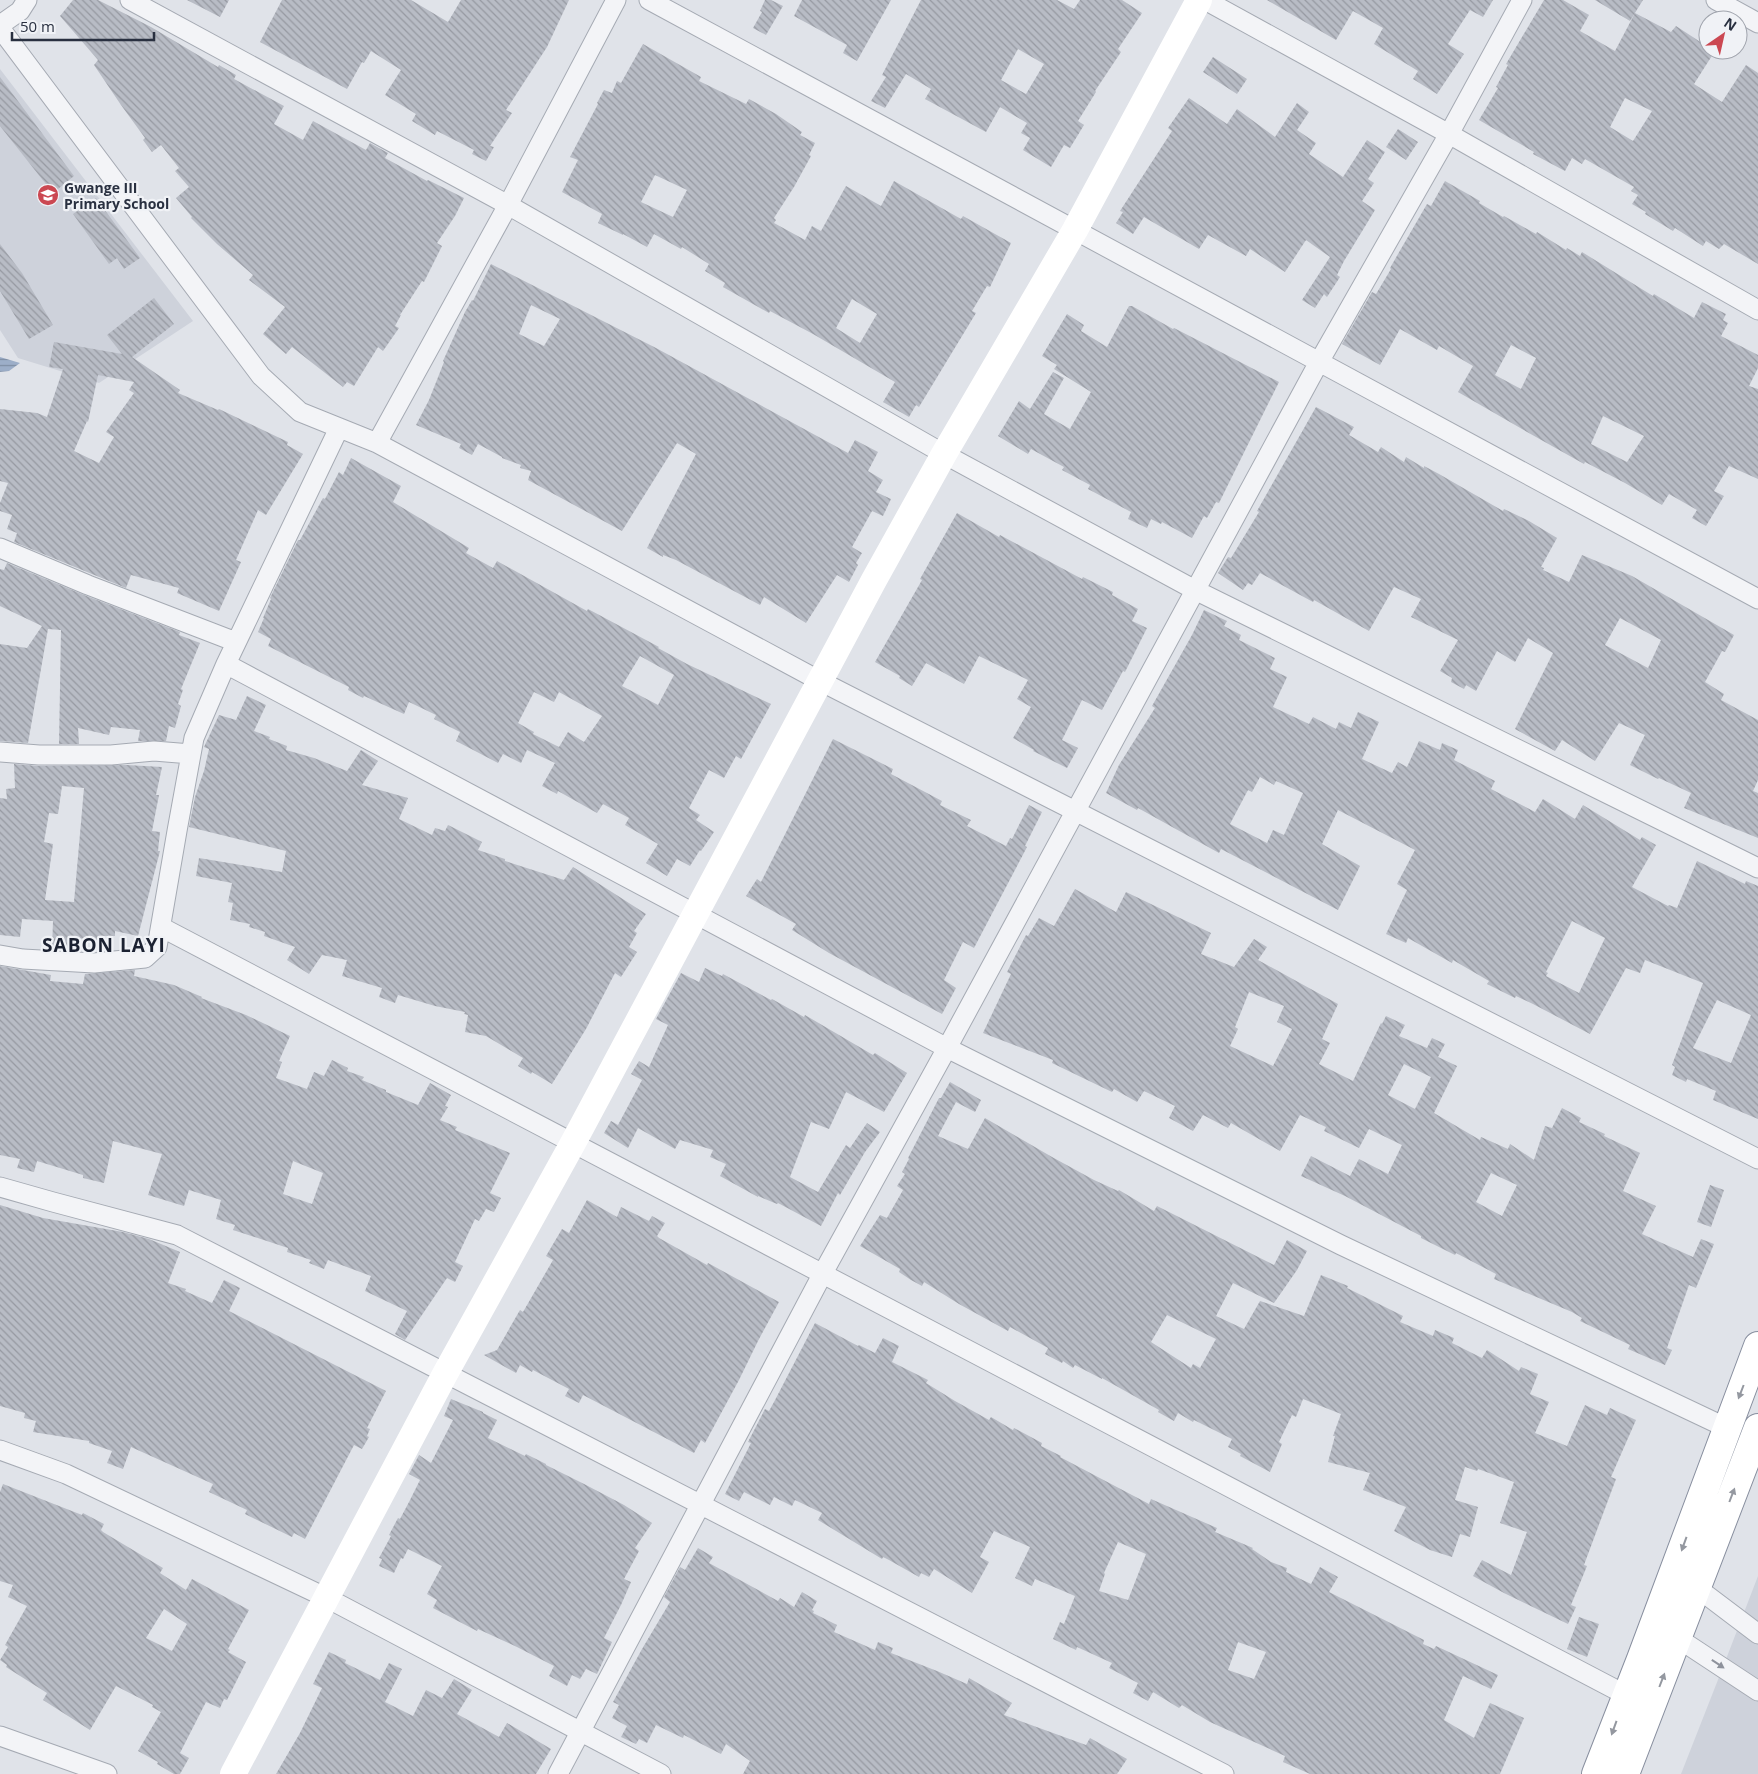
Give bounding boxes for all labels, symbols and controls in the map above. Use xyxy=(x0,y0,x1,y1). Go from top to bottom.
scale bar xyxy=(12,10,155,42)
north arrow xyxy=(1698,10,1748,60)
text: N xyxy=(1721,13,1741,35)
text: 50 m xyxy=(20,16,55,36)
place label: Gwange III Primary School xyxy=(64,178,169,213)
school or university icon: Gwange III Primary School xyxy=(36,183,60,207)
district label: SABON LAYI xyxy=(42,932,166,958)
one-way arrow xyxy=(1737,1384,1744,1399)
one-way arrow xyxy=(1728,1487,1736,1502)
one-way arrow xyxy=(1680,1537,1688,1552)
one-way arrow xyxy=(1712,1659,1725,1668)
one-way arrow xyxy=(1658,1672,1666,1687)
one-way arrow xyxy=(1610,1721,1617,1736)

